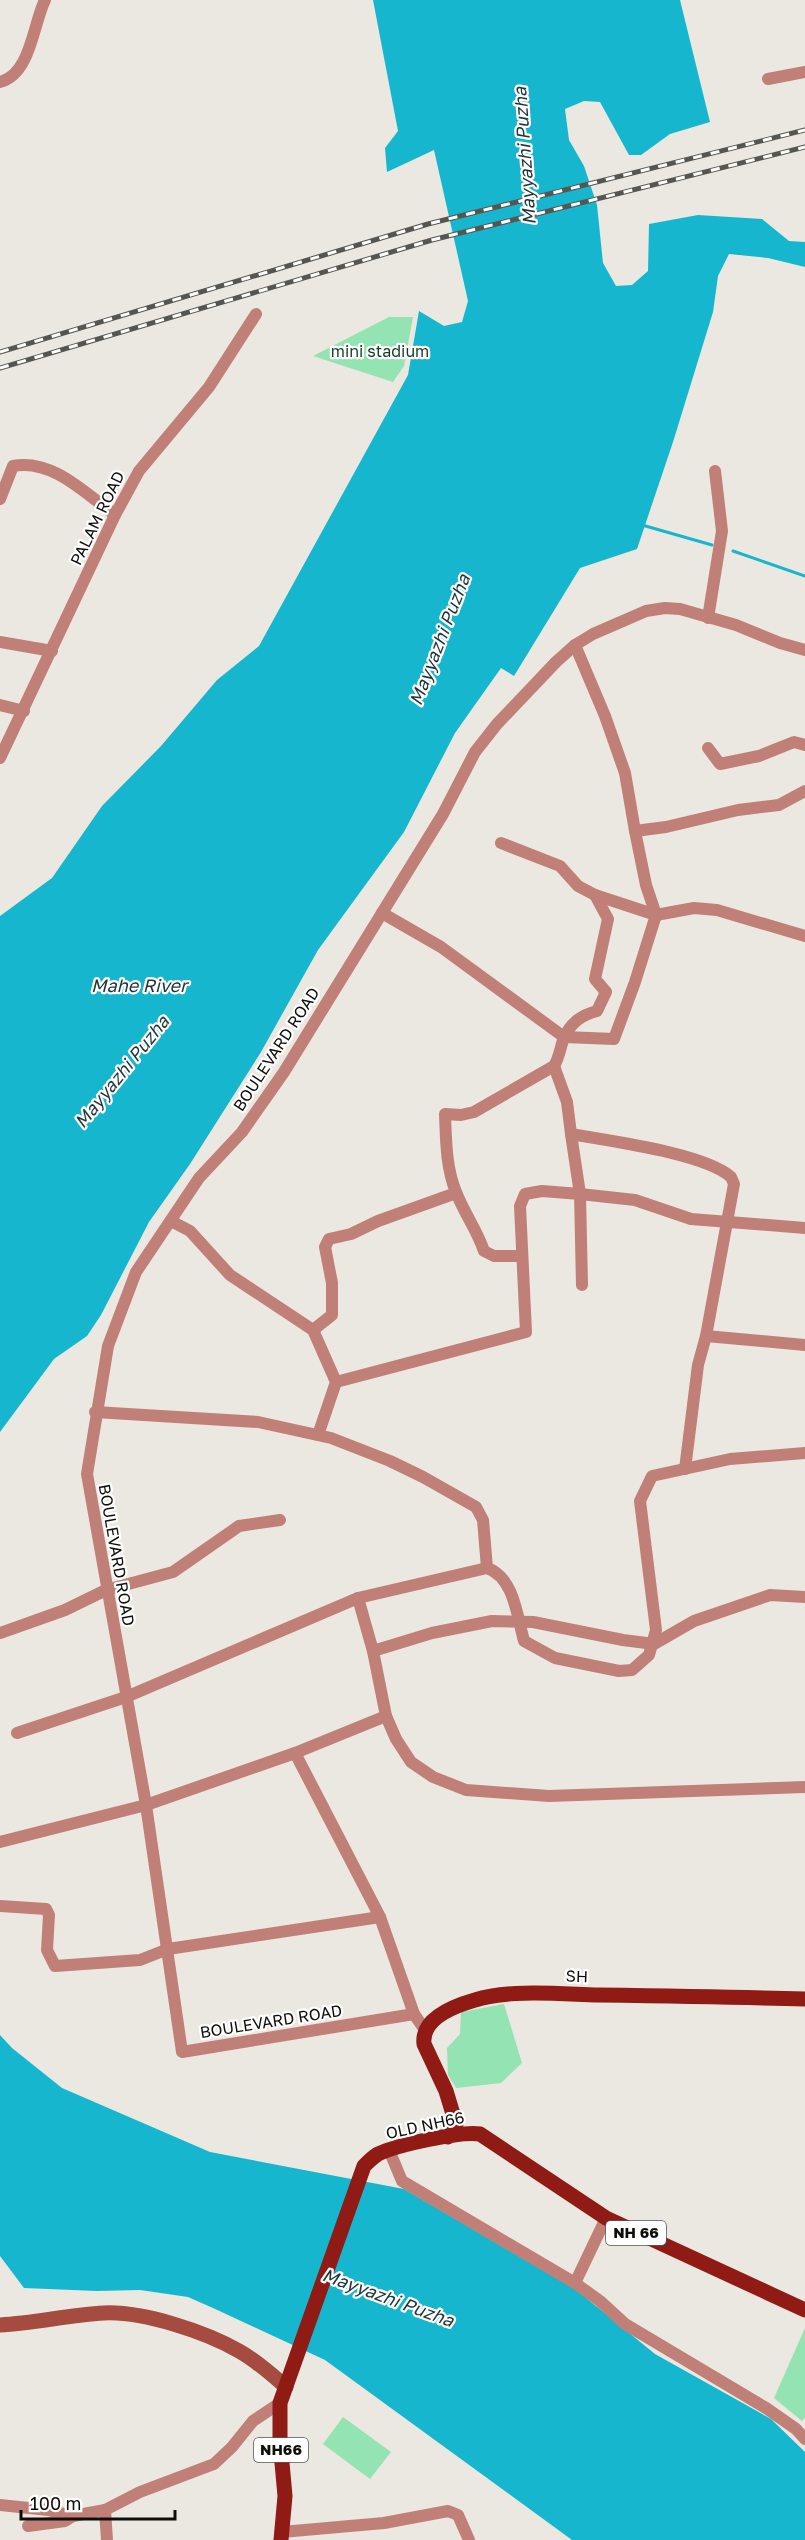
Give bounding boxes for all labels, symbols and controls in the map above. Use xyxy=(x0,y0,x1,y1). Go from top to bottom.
water label: Mayyazhi Puzha xyxy=(508,85,540,226)
park label: mini stadium xyxy=(331,341,429,361)
street label: PALAM ROAD xyxy=(66,468,128,568)
water label: Mayyazhi Puzha xyxy=(404,570,474,708)
water label: Mahe River xyxy=(91,974,190,996)
street label: BOULEVARD ROAD xyxy=(229,983,323,1115)
water label: Mayyazhi Puzha xyxy=(69,1010,174,1132)
street label: BOULEVARD ROAD xyxy=(95,1483,139,1627)
street label: SH xyxy=(565,1966,589,1986)
street label: BOULEVARD ROAD xyxy=(199,2000,343,2042)
street label: OLD NH66 xyxy=(384,2107,466,2143)
road number: NH 66 xyxy=(606,2221,666,2245)
water label: Mayyazhi Puzha xyxy=(320,2263,458,2331)
road number: NH66 xyxy=(254,2438,308,2462)
scale bar xyxy=(21,2483,176,2521)
text: 100 m xyxy=(30,2492,81,2514)

